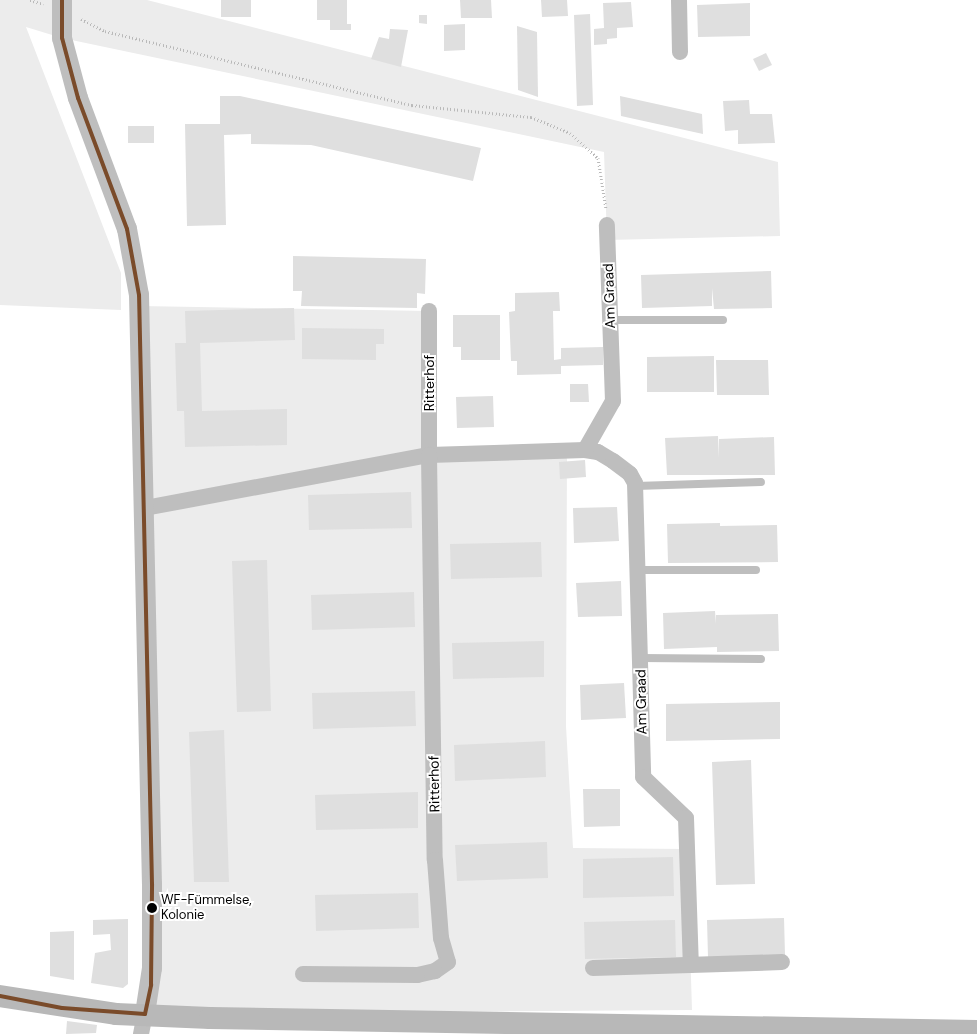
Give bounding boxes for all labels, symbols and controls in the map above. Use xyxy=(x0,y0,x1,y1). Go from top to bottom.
street label: Am Graad xyxy=(599,263,619,329)
street label: Ritterhof xyxy=(421,355,437,411)
street label: Am Graad xyxy=(632,669,650,735)
street label: Ritterhof xyxy=(425,756,443,812)
place label: WF-Fümmelse, Kolonie xyxy=(161,893,252,924)
marker: WF-Fümmelse, Kolonie xyxy=(147,903,157,913)

